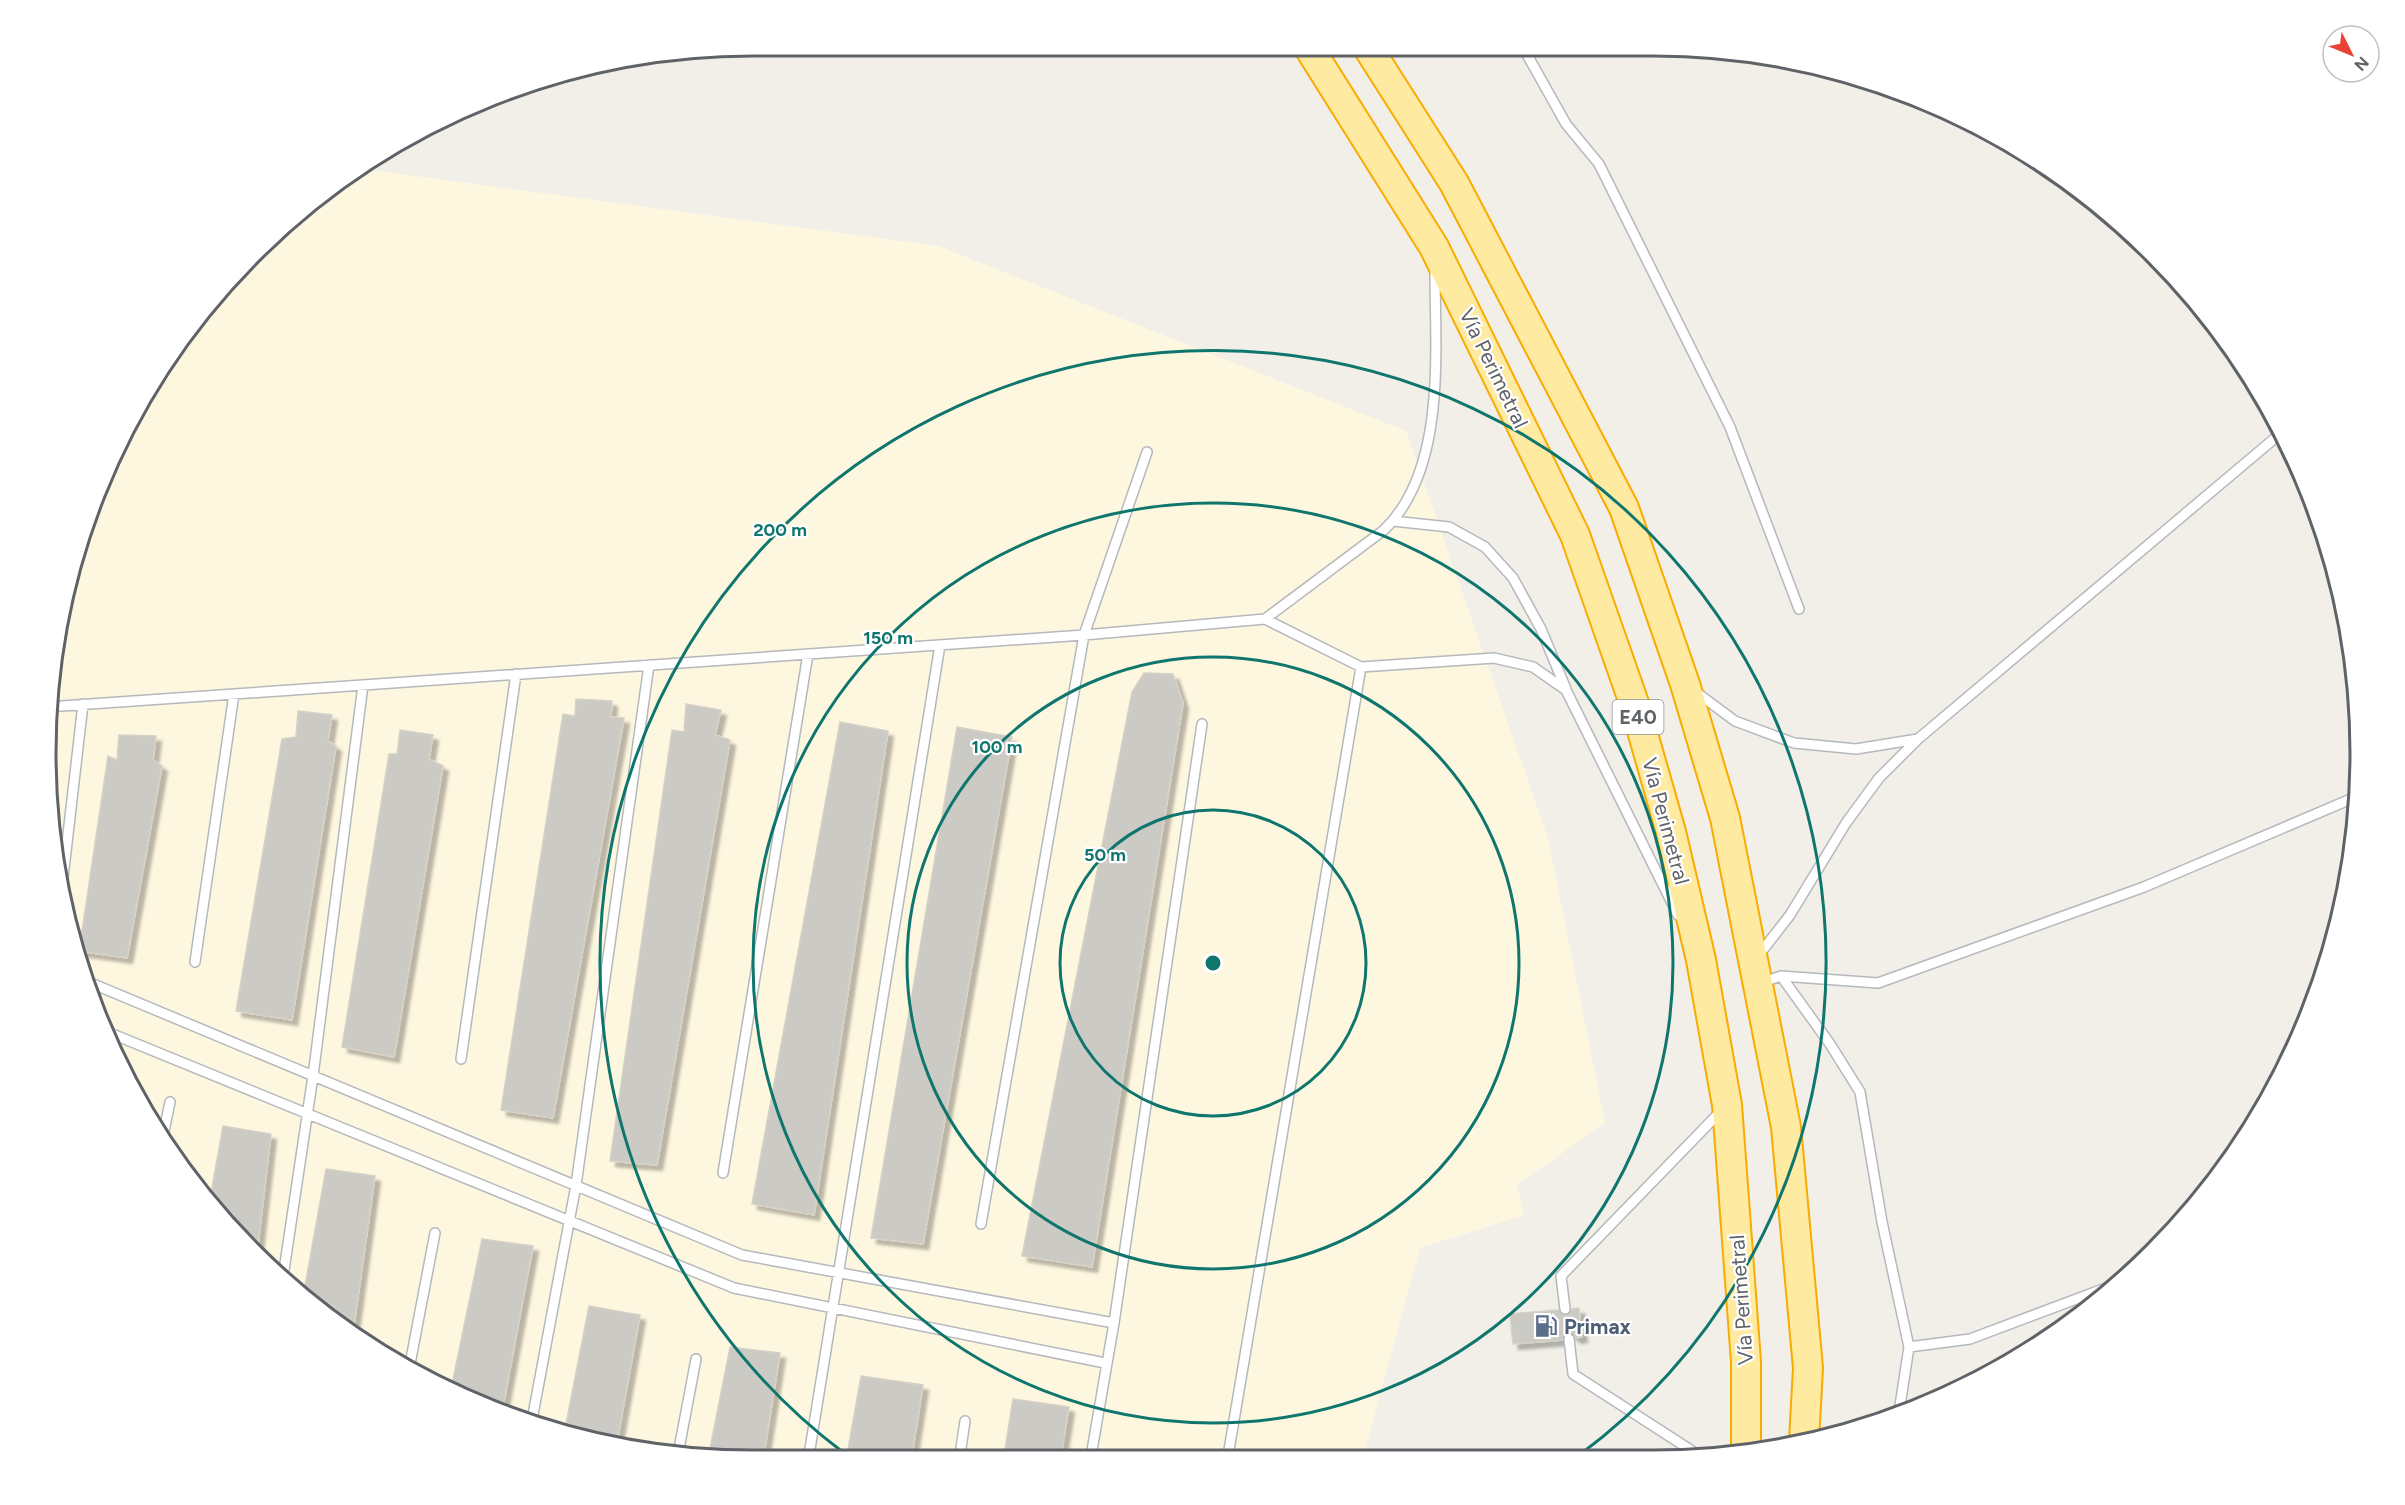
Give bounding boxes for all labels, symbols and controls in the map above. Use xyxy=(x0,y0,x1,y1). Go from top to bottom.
north arrow xyxy=(2321,24,2381,84)
text: N xyxy=(2350,53,2373,75)
street label: Vía Perimetral xyxy=(1454,304,1534,432)
text: 200 m xyxy=(753,519,807,541)
text: 150 m xyxy=(863,627,913,649)
road number: E40 xyxy=(1612,700,1664,734)
text: 100 m xyxy=(972,736,1022,758)
street label: Vía Perimetral xyxy=(1637,755,1695,887)
text: 50 m xyxy=(1084,844,1126,866)
centre of rings xyxy=(1203,953,1223,973)
street label: Vía Perimetral xyxy=(1724,1234,1758,1366)
fuel station icon: Primax xyxy=(1533,1313,1559,1339)
place label: Primax xyxy=(1564,1314,1632,1339)

